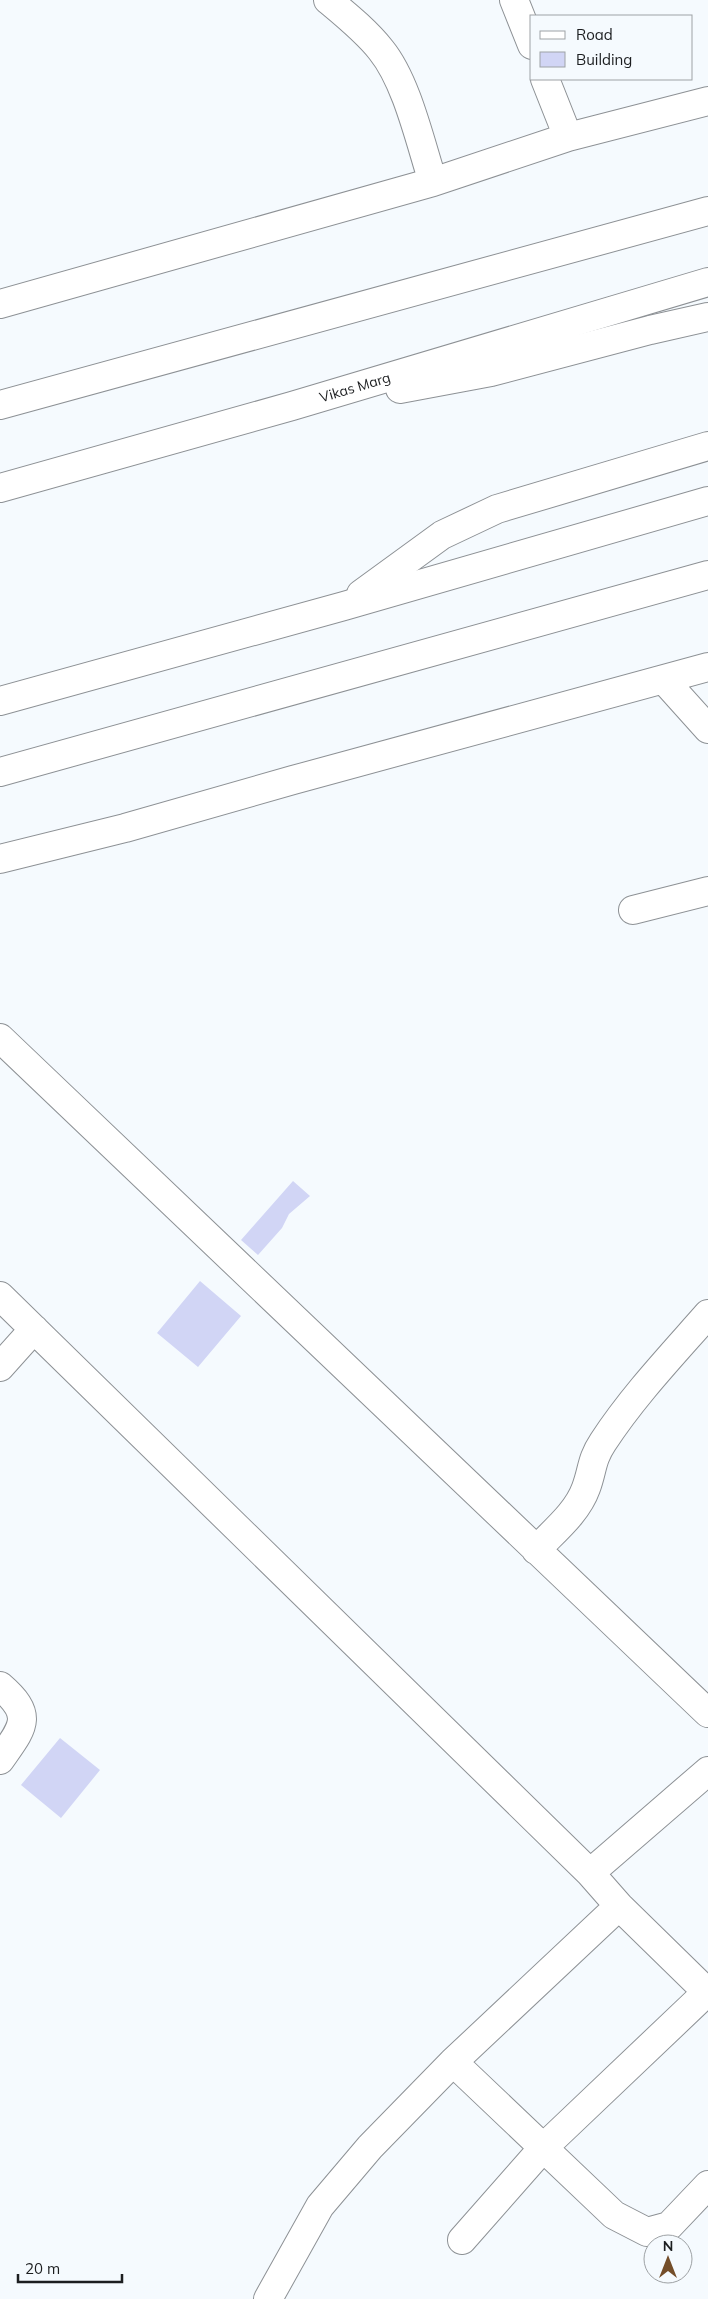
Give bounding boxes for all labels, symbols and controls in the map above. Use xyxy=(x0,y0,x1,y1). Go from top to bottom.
legend xyxy=(530,15,693,80)
text: Road xyxy=(576,25,613,44)
text: Building xyxy=(576,50,632,69)
street label: Vikas Marg xyxy=(317,368,393,406)
north arrow xyxy=(643,2234,693,2284)
text: N xyxy=(663,2237,673,2255)
scale bar xyxy=(18,2252,121,2284)
text: 20 m xyxy=(25,2259,60,2278)

